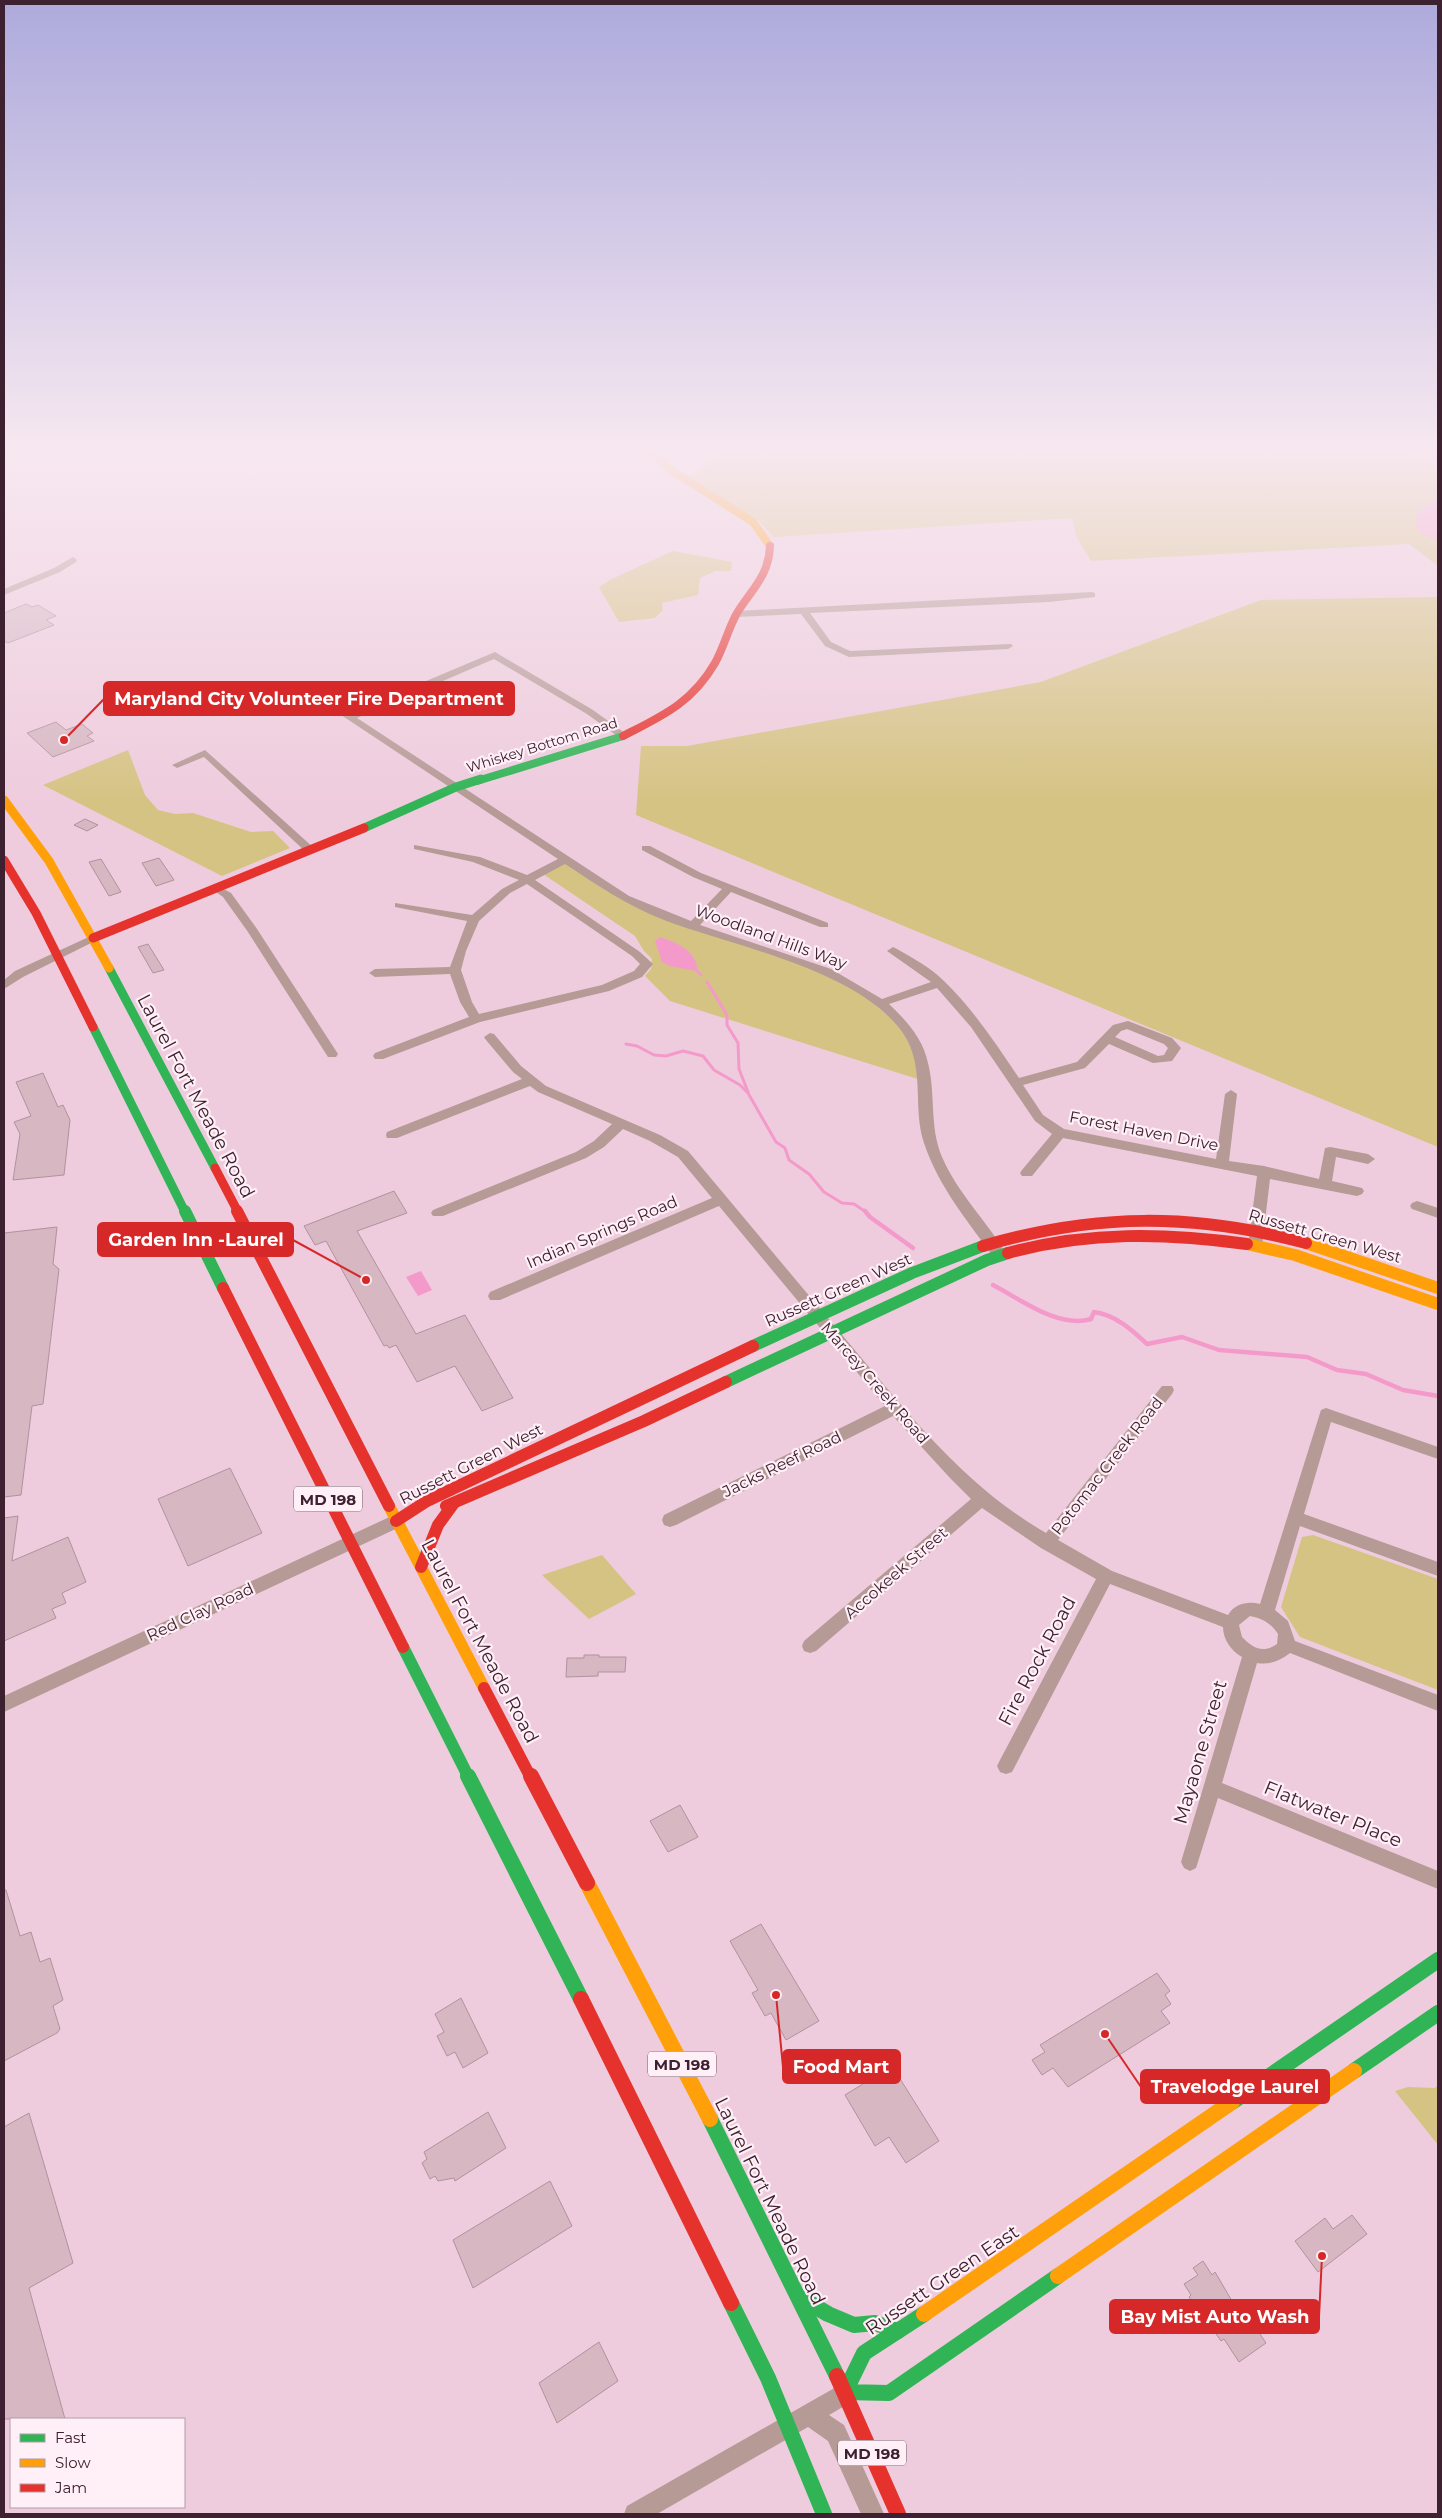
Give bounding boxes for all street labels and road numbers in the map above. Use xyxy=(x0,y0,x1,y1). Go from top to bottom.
street label: Whiskey Bottom Road xyxy=(464,713,620,777)
street label: Woodland Hills Way xyxy=(693,901,850,973)
street label: Laurel Fort Meade Road xyxy=(132,990,260,1202)
street label: Forest Haven Drive xyxy=(1068,1107,1220,1155)
street label: Indian Springs Road xyxy=(524,1192,680,1272)
street label: Russett Green West xyxy=(1246,1205,1404,1267)
street label: Russett Green West xyxy=(762,1249,915,1331)
street label: Marcey Creek Road xyxy=(817,1318,933,1448)
street label: Potomac Creek Road xyxy=(1047,1393,1167,1539)
street label: Russett Green West xyxy=(396,1419,546,1508)
street label: Jacks Reef Road xyxy=(719,1427,845,1501)
road number: MD 198 xyxy=(294,1486,362,1512)
street label: Accokeek Street xyxy=(841,1523,952,1623)
street label: Laurel Fort Meade Road xyxy=(416,1535,544,1747)
street label: Red Clay Road xyxy=(144,1579,256,1645)
street label: Fire Rock Road xyxy=(993,1592,1081,1730)
street label: Mayaone Street xyxy=(1168,1677,1232,1827)
street label: Flatwater Place xyxy=(1261,1776,1405,1852)
road number: MD 198 xyxy=(648,2052,716,2076)
street label: Laurel Fort Meade Road xyxy=(710,2094,830,2308)
street label: Russett Green East xyxy=(861,2220,1023,2340)
road number: MD 198 xyxy=(838,2440,906,2466)

